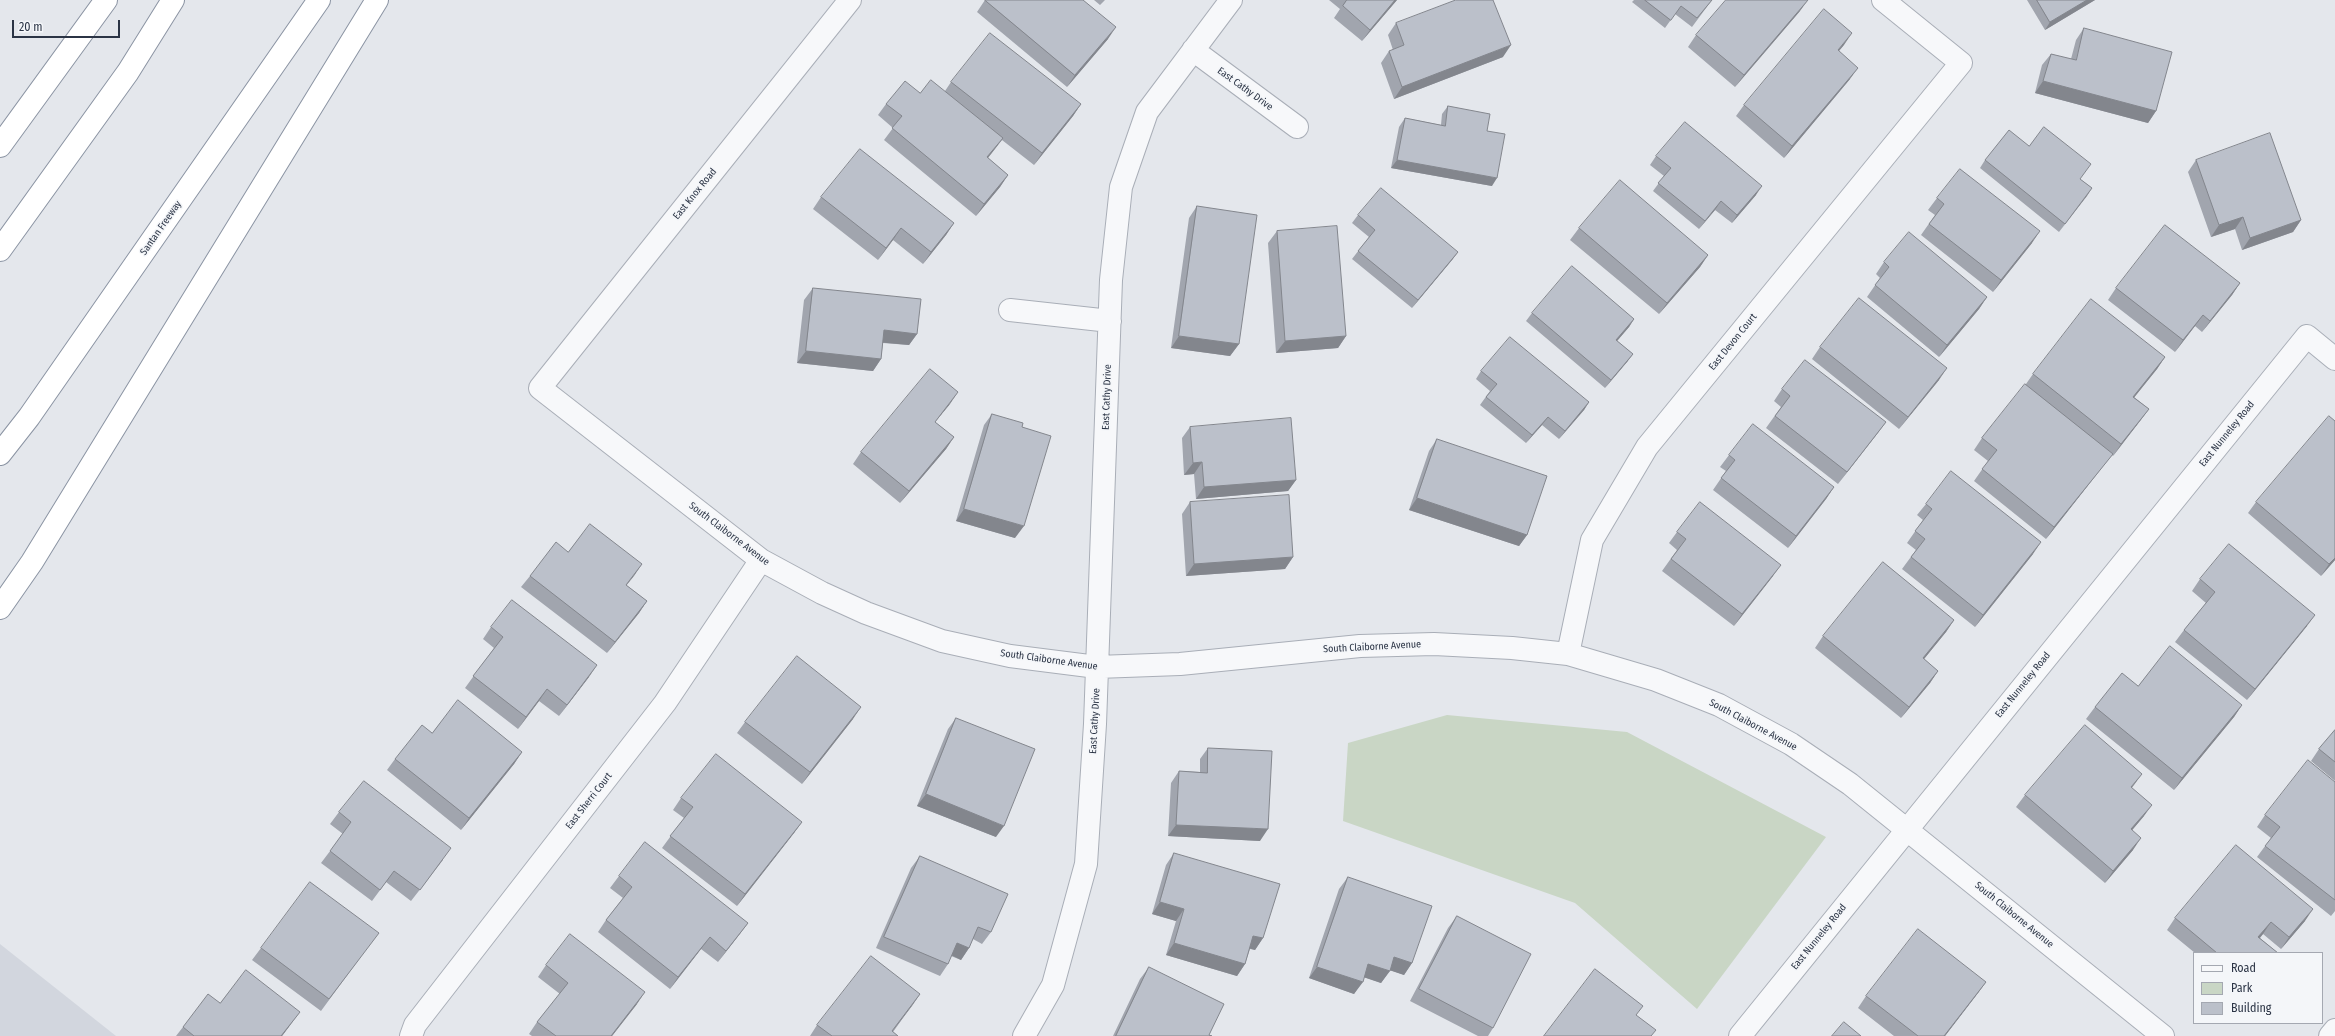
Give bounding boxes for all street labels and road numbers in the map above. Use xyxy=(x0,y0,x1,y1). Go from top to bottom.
street label: East Cathy Drive xyxy=(1215,65,1275,113)
street label: East Knox Road xyxy=(671,166,719,222)
street label: Santan Freeway xyxy=(138,199,184,257)
street label: East Devon Court xyxy=(1706,311,1760,373)
street label: East Cathy Drive xyxy=(1100,364,1114,430)
street label: East Nunneley Road xyxy=(2197,399,2257,469)
street label: South Claiborne Avenue xyxy=(686,500,772,568)
street label: South Claiborne Avenue xyxy=(1323,638,1421,656)
street label: South Claiborne Avenue xyxy=(1000,647,1098,673)
street label: East Nunneley Road xyxy=(1993,650,2053,720)
street label: East Cathy Drive xyxy=(1087,688,1103,754)
street label: South Claiborne Avenue xyxy=(1707,697,1799,753)
street label: East Sherri Court xyxy=(563,770,615,832)
street label: South Claiborne Avenue xyxy=(1972,879,2056,951)
street label: East Nunneley Road xyxy=(1789,902,1849,972)

